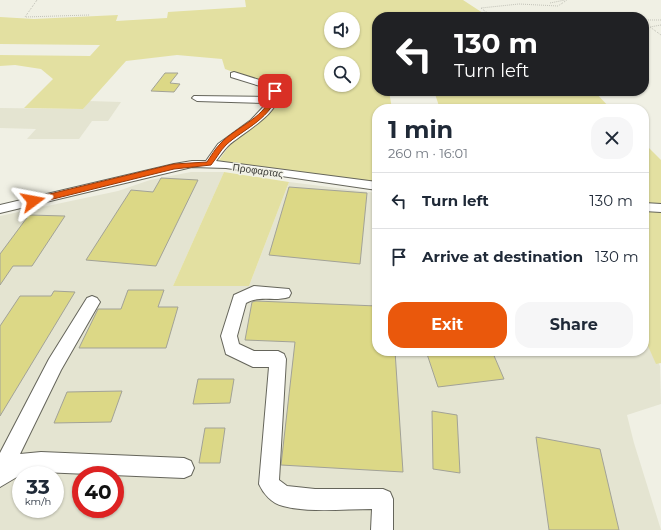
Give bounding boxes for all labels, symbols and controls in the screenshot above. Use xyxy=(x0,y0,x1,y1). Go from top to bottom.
map controls xyxy=(324,12,360,92)
button: sound xyxy=(324,12,360,48)
text: 130 m xyxy=(454,26,538,60)
icon: left xyxy=(388,28,440,80)
button: search xyxy=(324,56,360,92)
text: Turn left xyxy=(454,60,529,82)
pin xyxy=(258,74,292,108)
icon: arrive xyxy=(264,80,286,102)
text: 1 min xyxy=(388,115,453,144)
button: close xyxy=(591,117,633,159)
text: 260 m · 16:01 xyxy=(388,145,468,161)
street label: Προφαρτας xyxy=(232,161,284,180)
position arrow xyxy=(12,180,54,222)
icon: left xyxy=(388,190,410,212)
text: Turn left xyxy=(422,191,489,210)
text: 130 m xyxy=(589,191,633,210)
icon: arrive xyxy=(388,246,410,268)
text: Arrive at destination xyxy=(422,247,583,266)
text: 130 m xyxy=(595,247,639,266)
button: Exit xyxy=(388,302,507,348)
button: Share xyxy=(515,302,633,348)
speed limit sign: 40 xyxy=(72,466,124,518)
text: 33 xyxy=(26,475,50,499)
text: km/h xyxy=(25,495,51,508)

